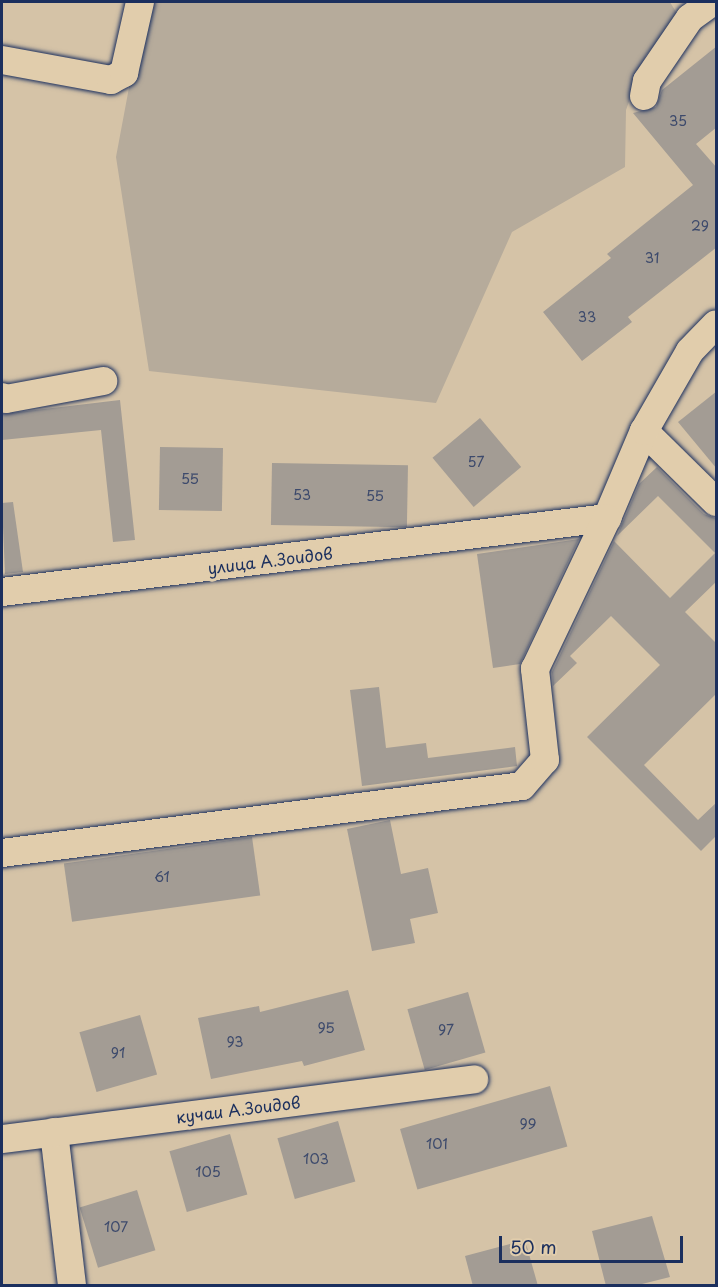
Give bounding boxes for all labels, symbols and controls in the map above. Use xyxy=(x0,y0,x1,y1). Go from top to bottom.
house number: 35 xyxy=(669,113,687,129)
house number: 29 xyxy=(691,218,709,234)
house number: 31 xyxy=(645,250,659,266)
house number: 33 xyxy=(578,309,596,325)
house number: 57 xyxy=(468,454,484,470)
house number: 55 xyxy=(181,471,199,487)
house number: 53 xyxy=(293,487,311,503)
house number: 55 xyxy=(366,488,384,504)
street label: улица А.Зоидов xyxy=(206,543,334,577)
house number: 61 xyxy=(154,869,170,885)
house number: 95 xyxy=(317,1020,335,1036)
house number: 97 xyxy=(438,1022,454,1038)
house number: 93 xyxy=(226,1034,244,1050)
house number: 91 xyxy=(111,1045,125,1061)
street label: кучаи А.Зоидов xyxy=(175,1092,301,1126)
house number: 99 xyxy=(519,1116,537,1132)
house number: 101 xyxy=(426,1136,448,1152)
house number: 103 xyxy=(303,1151,329,1167)
house number: 105 xyxy=(195,1164,221,1180)
house number: 107 xyxy=(104,1219,128,1235)
scale bar xyxy=(502,1224,686,1262)
text: 50 m xyxy=(510,1233,557,1260)

